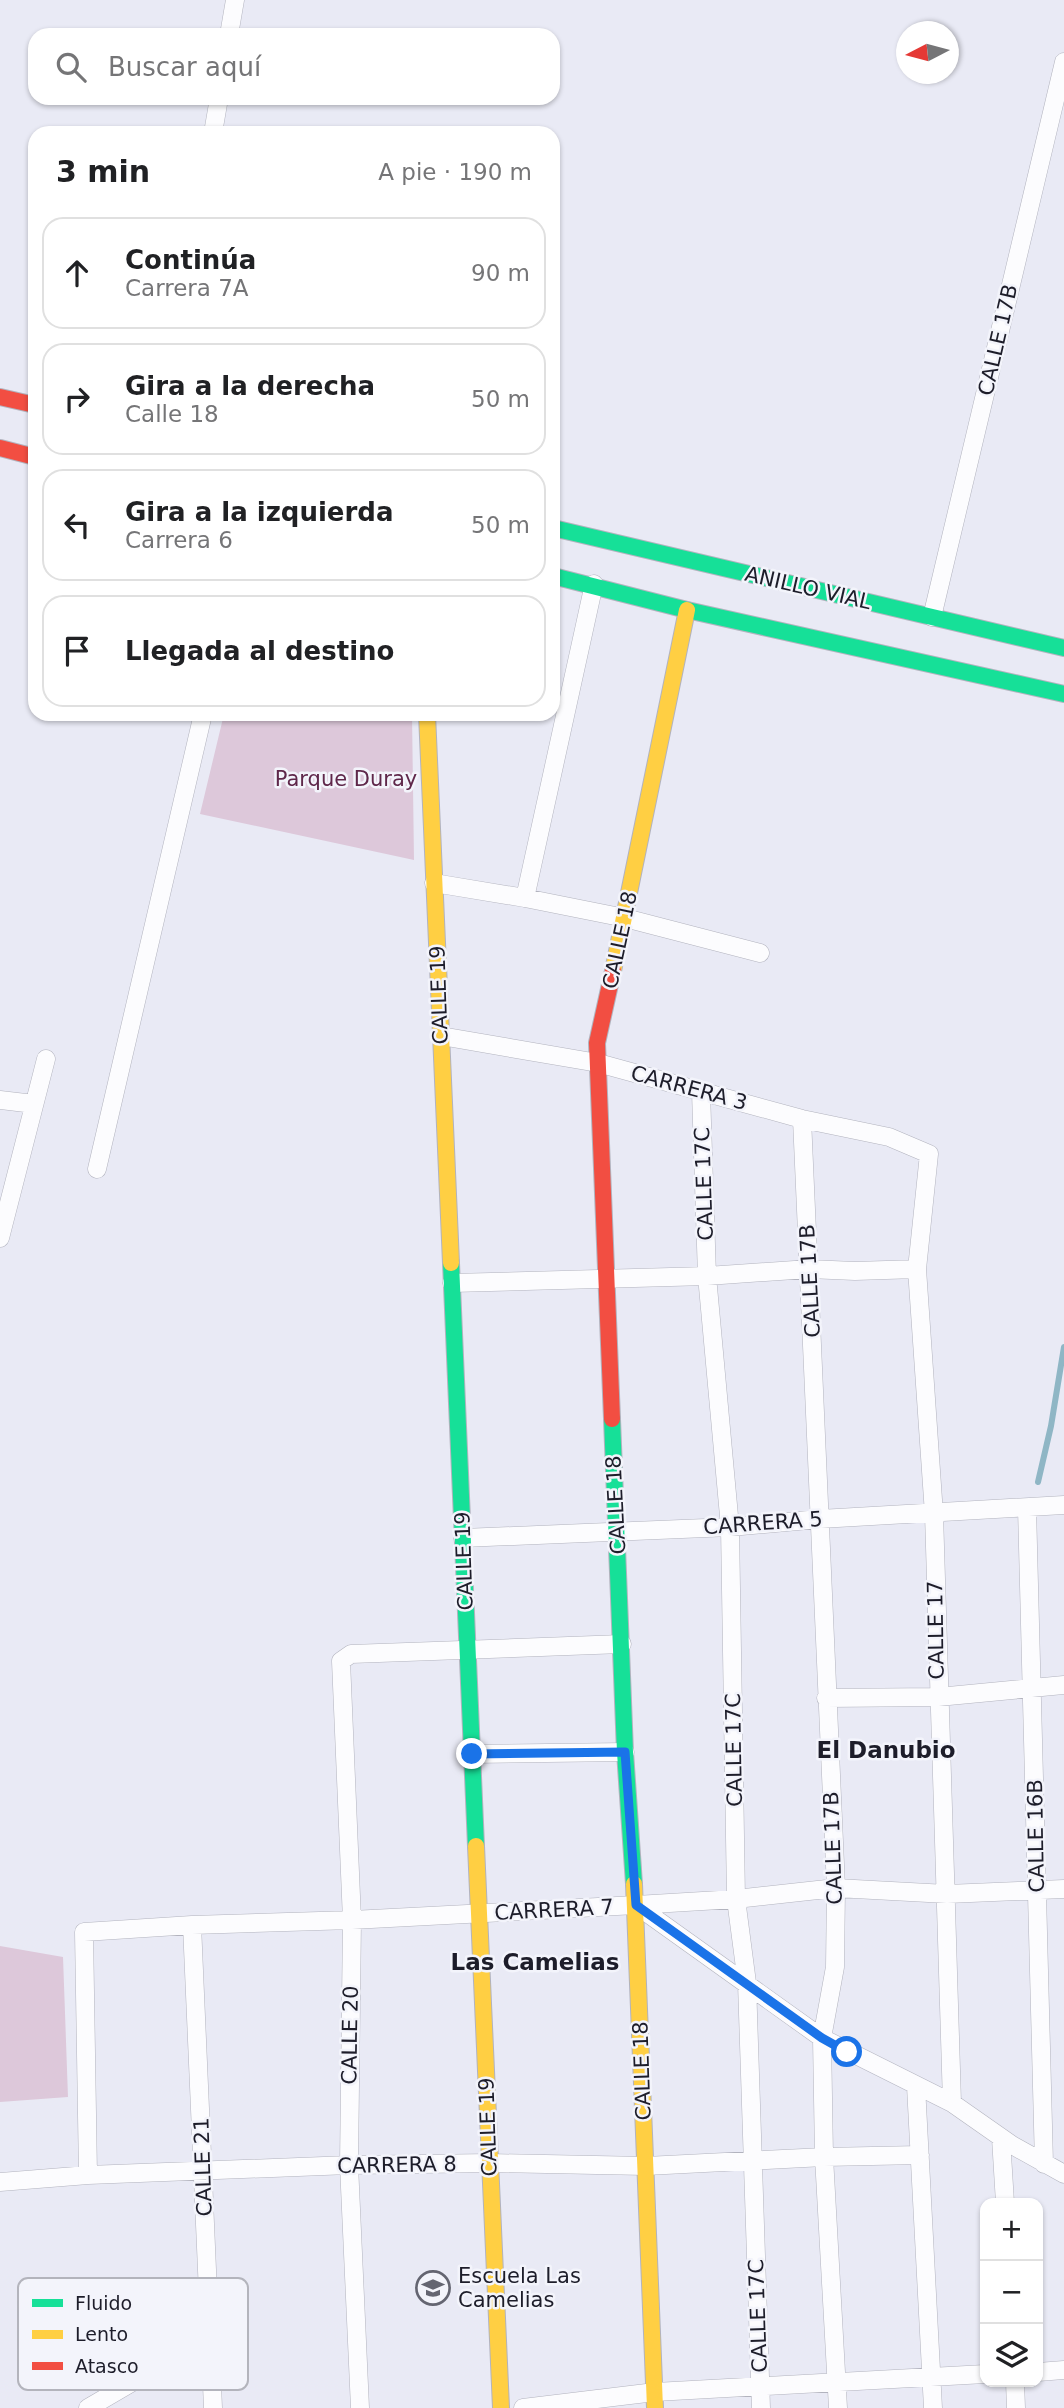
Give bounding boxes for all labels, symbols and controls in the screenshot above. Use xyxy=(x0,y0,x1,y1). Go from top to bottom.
north arrow xyxy=(896,21,959,84)
search box xyxy=(28,28,560,105)
icon: search xyxy=(52,48,90,86)
text: Buscar aquí xyxy=(108,52,261,82)
text: 3 min xyxy=(56,154,150,189)
text: A pie · 190 m xyxy=(378,159,532,185)
text: Continúa xyxy=(125,245,256,275)
icon: ahead xyxy=(58,254,96,292)
text: 90 m xyxy=(471,260,530,286)
text: Carrera 7A xyxy=(125,275,249,301)
street label: CALLE 17B xyxy=(974,282,1022,398)
text: Gira a la derecha xyxy=(125,371,375,401)
icon: right xyxy=(58,380,96,418)
text: 50 m xyxy=(471,386,530,412)
text: Calle 18 xyxy=(125,401,219,427)
text: Gira a la izquierda xyxy=(125,497,393,527)
icon: left xyxy=(58,506,96,544)
text: 50 m xyxy=(471,512,530,538)
text: Carrera 6 xyxy=(125,527,233,553)
street label: ANILLO VIAL xyxy=(743,562,874,614)
icon: arrive xyxy=(58,632,96,670)
text: Llegada al destino xyxy=(125,636,394,666)
park label: Parque Duray xyxy=(275,767,417,791)
street label: CALLE 18 xyxy=(598,889,642,991)
street label: CALLE 19 xyxy=(425,945,453,1045)
street label: CARRERA 3 xyxy=(628,1061,750,1115)
street label: CALLE 17C xyxy=(690,1127,718,1241)
street label: CALLE 17B xyxy=(795,1224,825,1338)
street label: CALLE 18 xyxy=(601,1455,631,1555)
street label: CARRERA 5 xyxy=(702,1507,824,1539)
street label: CALLE 19 xyxy=(450,1511,478,1611)
street label: CALLE 17 xyxy=(923,1580,949,1680)
street label: CALLE 17C xyxy=(721,1693,747,1807)
district label: El Danubio xyxy=(816,1737,956,1763)
route end xyxy=(456,1738,487,1769)
street label: CALLE 16B xyxy=(1023,1779,1049,1893)
street label: CALLE 17B xyxy=(819,1791,847,1905)
street label: CARRERA 7 xyxy=(494,1895,614,1925)
district label: Las Camelias xyxy=(451,1949,619,1975)
street label: CALLE 20 xyxy=(337,1985,363,2085)
street label: CALLE 18 xyxy=(628,2021,656,2121)
route start xyxy=(831,2036,862,2067)
street label: CALLE 19 xyxy=(474,2077,502,2177)
street label: CALLE 21 xyxy=(189,2117,217,2217)
street label: CARRERA 8 xyxy=(337,2152,457,2178)
map controls xyxy=(980,2198,1043,2387)
button: + xyxy=(980,2198,1043,2261)
street label: CALLE 17C xyxy=(744,2259,772,2373)
button: − xyxy=(980,2261,1043,2324)
place label: Escuela Las Camelias xyxy=(458,2264,581,2312)
school or university icon: Escuela Las Camelias xyxy=(414,2269,452,2307)
legend xyxy=(18,2278,248,2390)
text: Fluido xyxy=(75,2292,132,2314)
text: Lento xyxy=(75,2323,128,2345)
button: layers xyxy=(980,2324,1043,2387)
text: Atasco xyxy=(75,2355,139,2377)

